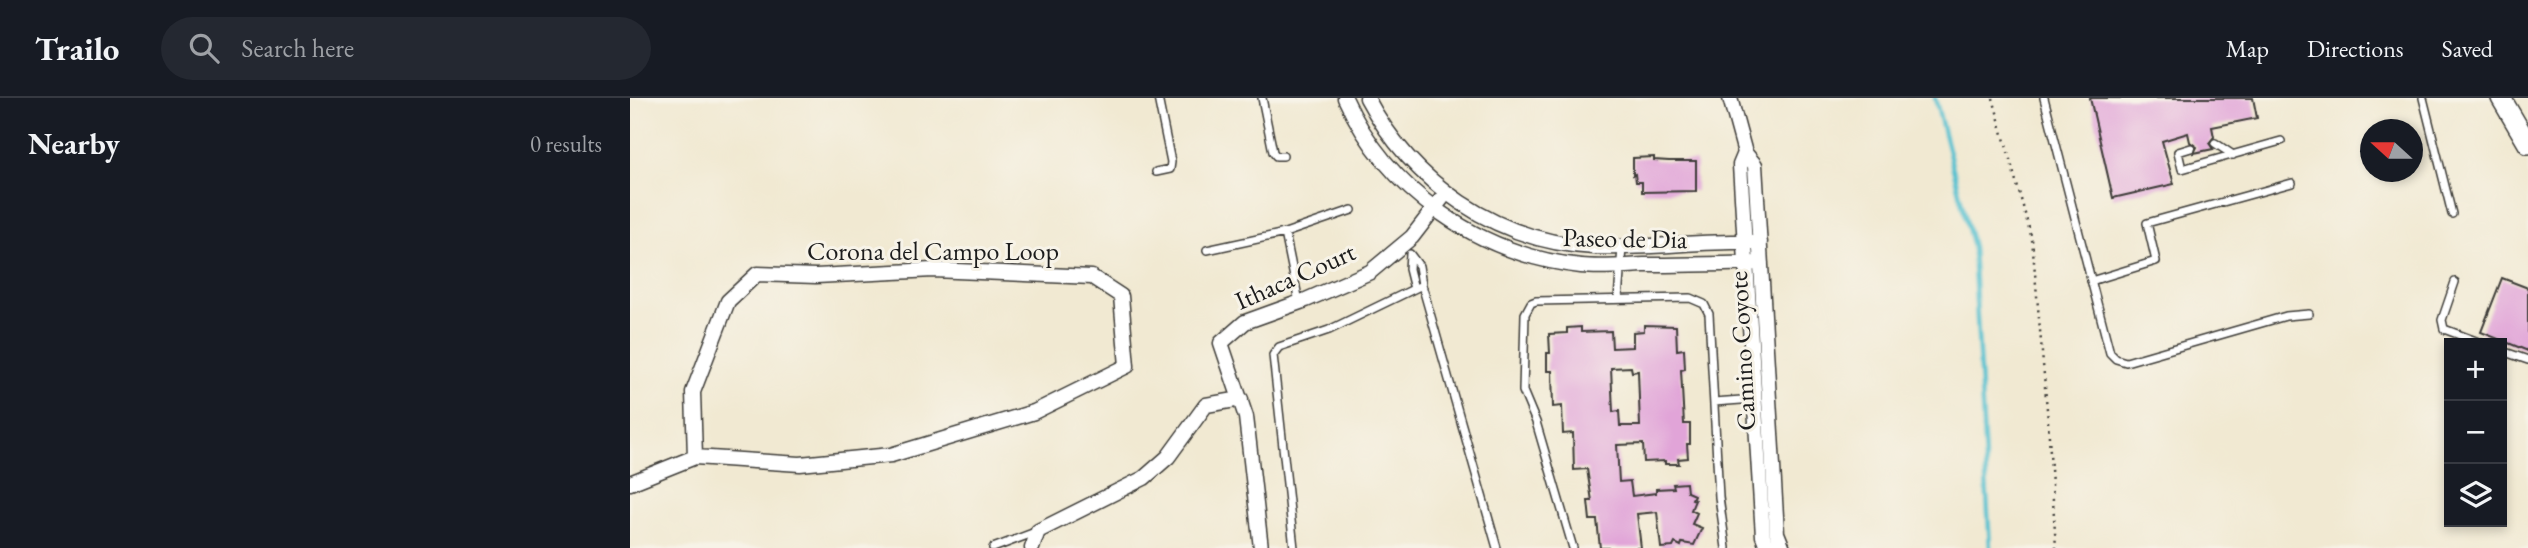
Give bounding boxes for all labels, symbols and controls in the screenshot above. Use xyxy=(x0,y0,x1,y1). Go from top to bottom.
search box xyxy=(161,17,651,80)
text: Trailo xyxy=(35,27,119,70)
icon: search xyxy=(185,29,223,67)
text: Search here xyxy=(241,31,354,65)
text: Map xyxy=(2226,33,2269,64)
text: Directions xyxy=(2307,33,2404,64)
text: Saved xyxy=(2442,33,2493,64)
north arrow xyxy=(2360,119,2423,182)
text: Nearby xyxy=(28,124,120,163)
text: 0 results xyxy=(530,129,602,159)
street label: Paseo de Dia xyxy=(1562,220,1688,256)
street label: Corona del Campo Loop xyxy=(807,234,1059,268)
street label: Ithaca Court xyxy=(1229,234,1361,318)
street label: Camino Coyote xyxy=(1721,270,1763,432)
map controls xyxy=(2444,338,2507,527)
button: + xyxy=(2444,338,2507,401)
button: − xyxy=(2444,401,2507,464)
button: layers xyxy=(2444,464,2507,527)

